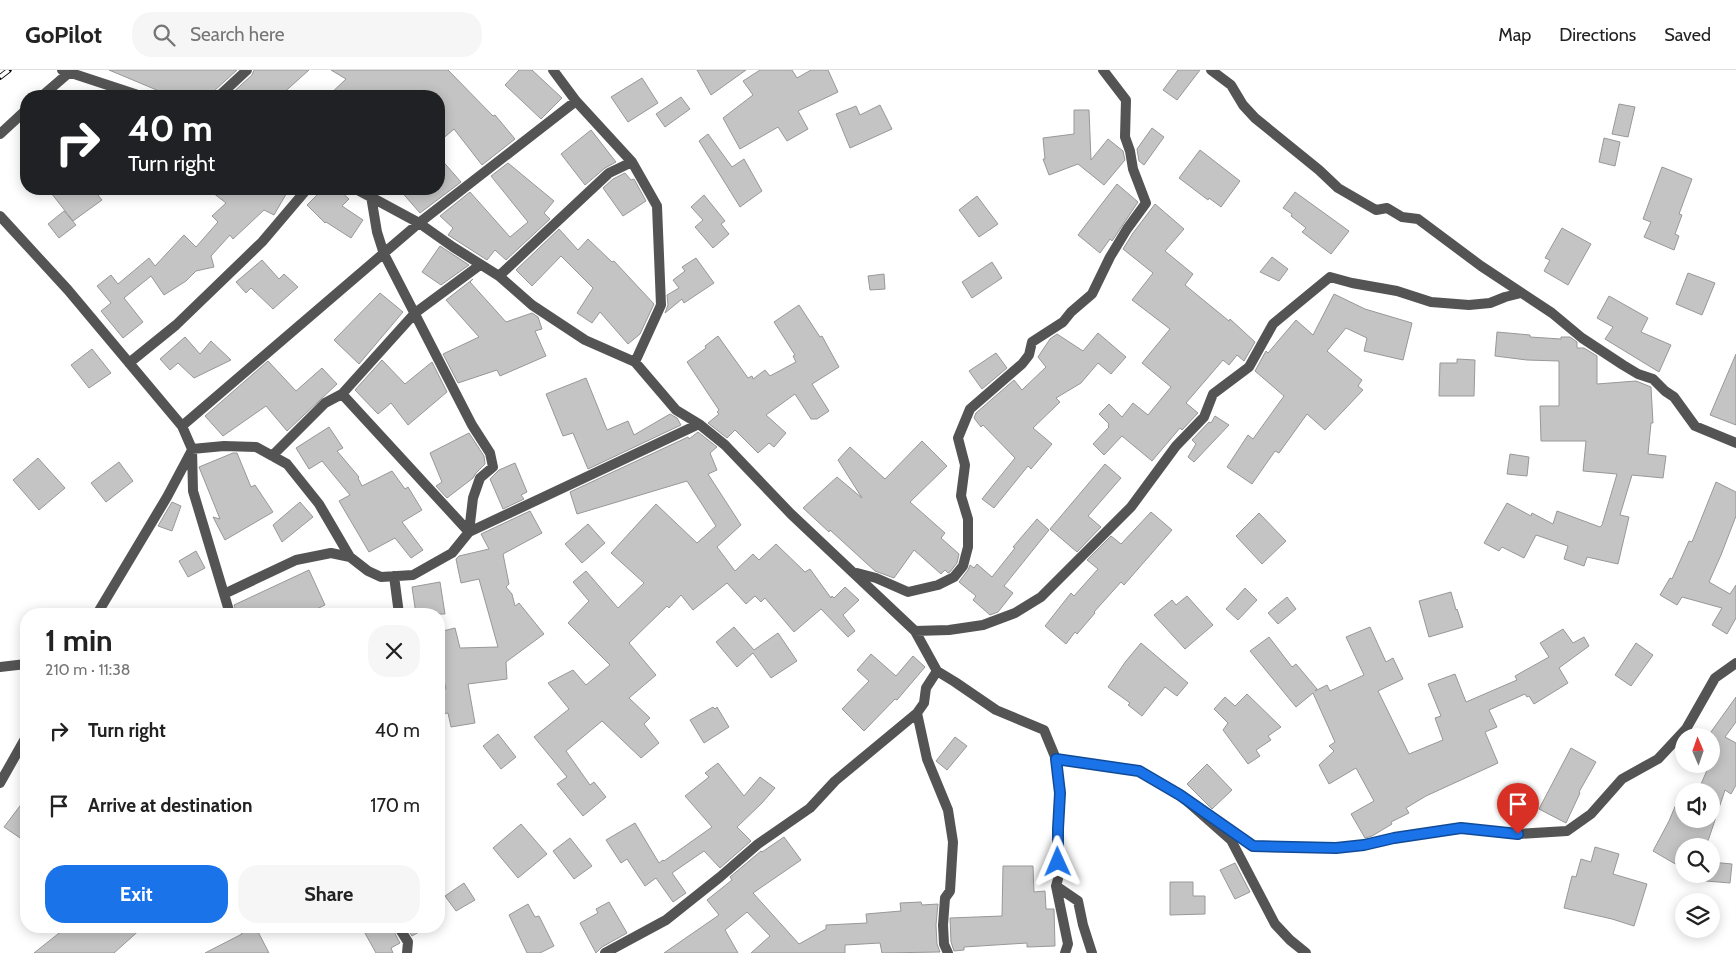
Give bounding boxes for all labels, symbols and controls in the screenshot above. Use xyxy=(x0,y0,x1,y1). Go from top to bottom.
search box xyxy=(132,12,482,57)
text: GoPilot xyxy=(25,20,102,49)
icon: search xyxy=(150,21,178,49)
text: Search here xyxy=(190,23,284,46)
text: Map xyxy=(1498,24,1531,46)
text: Directions xyxy=(1559,24,1636,46)
text: Saved xyxy=(1664,24,1711,46)
text: 40 m xyxy=(128,107,213,150)
icon: right xyxy=(45,110,110,175)
text: Turn right xyxy=(128,150,215,177)
text: 1 min xyxy=(45,622,113,659)
button: close xyxy=(368,625,420,677)
text: 210 m · 11:38 xyxy=(45,660,131,679)
icon: right xyxy=(45,717,73,745)
text: Turn right xyxy=(88,719,166,742)
text: 40 m xyxy=(375,719,420,742)
north arrow xyxy=(1675,728,1720,772)
map controls xyxy=(1675,728,1720,938)
pin xyxy=(1497,783,1539,834)
button: sound xyxy=(1675,783,1720,828)
icon: arrive xyxy=(1504,790,1532,818)
icon: arrive xyxy=(45,792,73,820)
text: Arrive at destination xyxy=(88,794,252,817)
text: 170 m xyxy=(370,794,420,817)
position arrow xyxy=(1031,835,1083,887)
button: search xyxy=(1675,838,1720,883)
button: Exit xyxy=(45,865,228,923)
button: Share xyxy=(238,865,420,923)
button: layers xyxy=(1675,893,1720,938)

